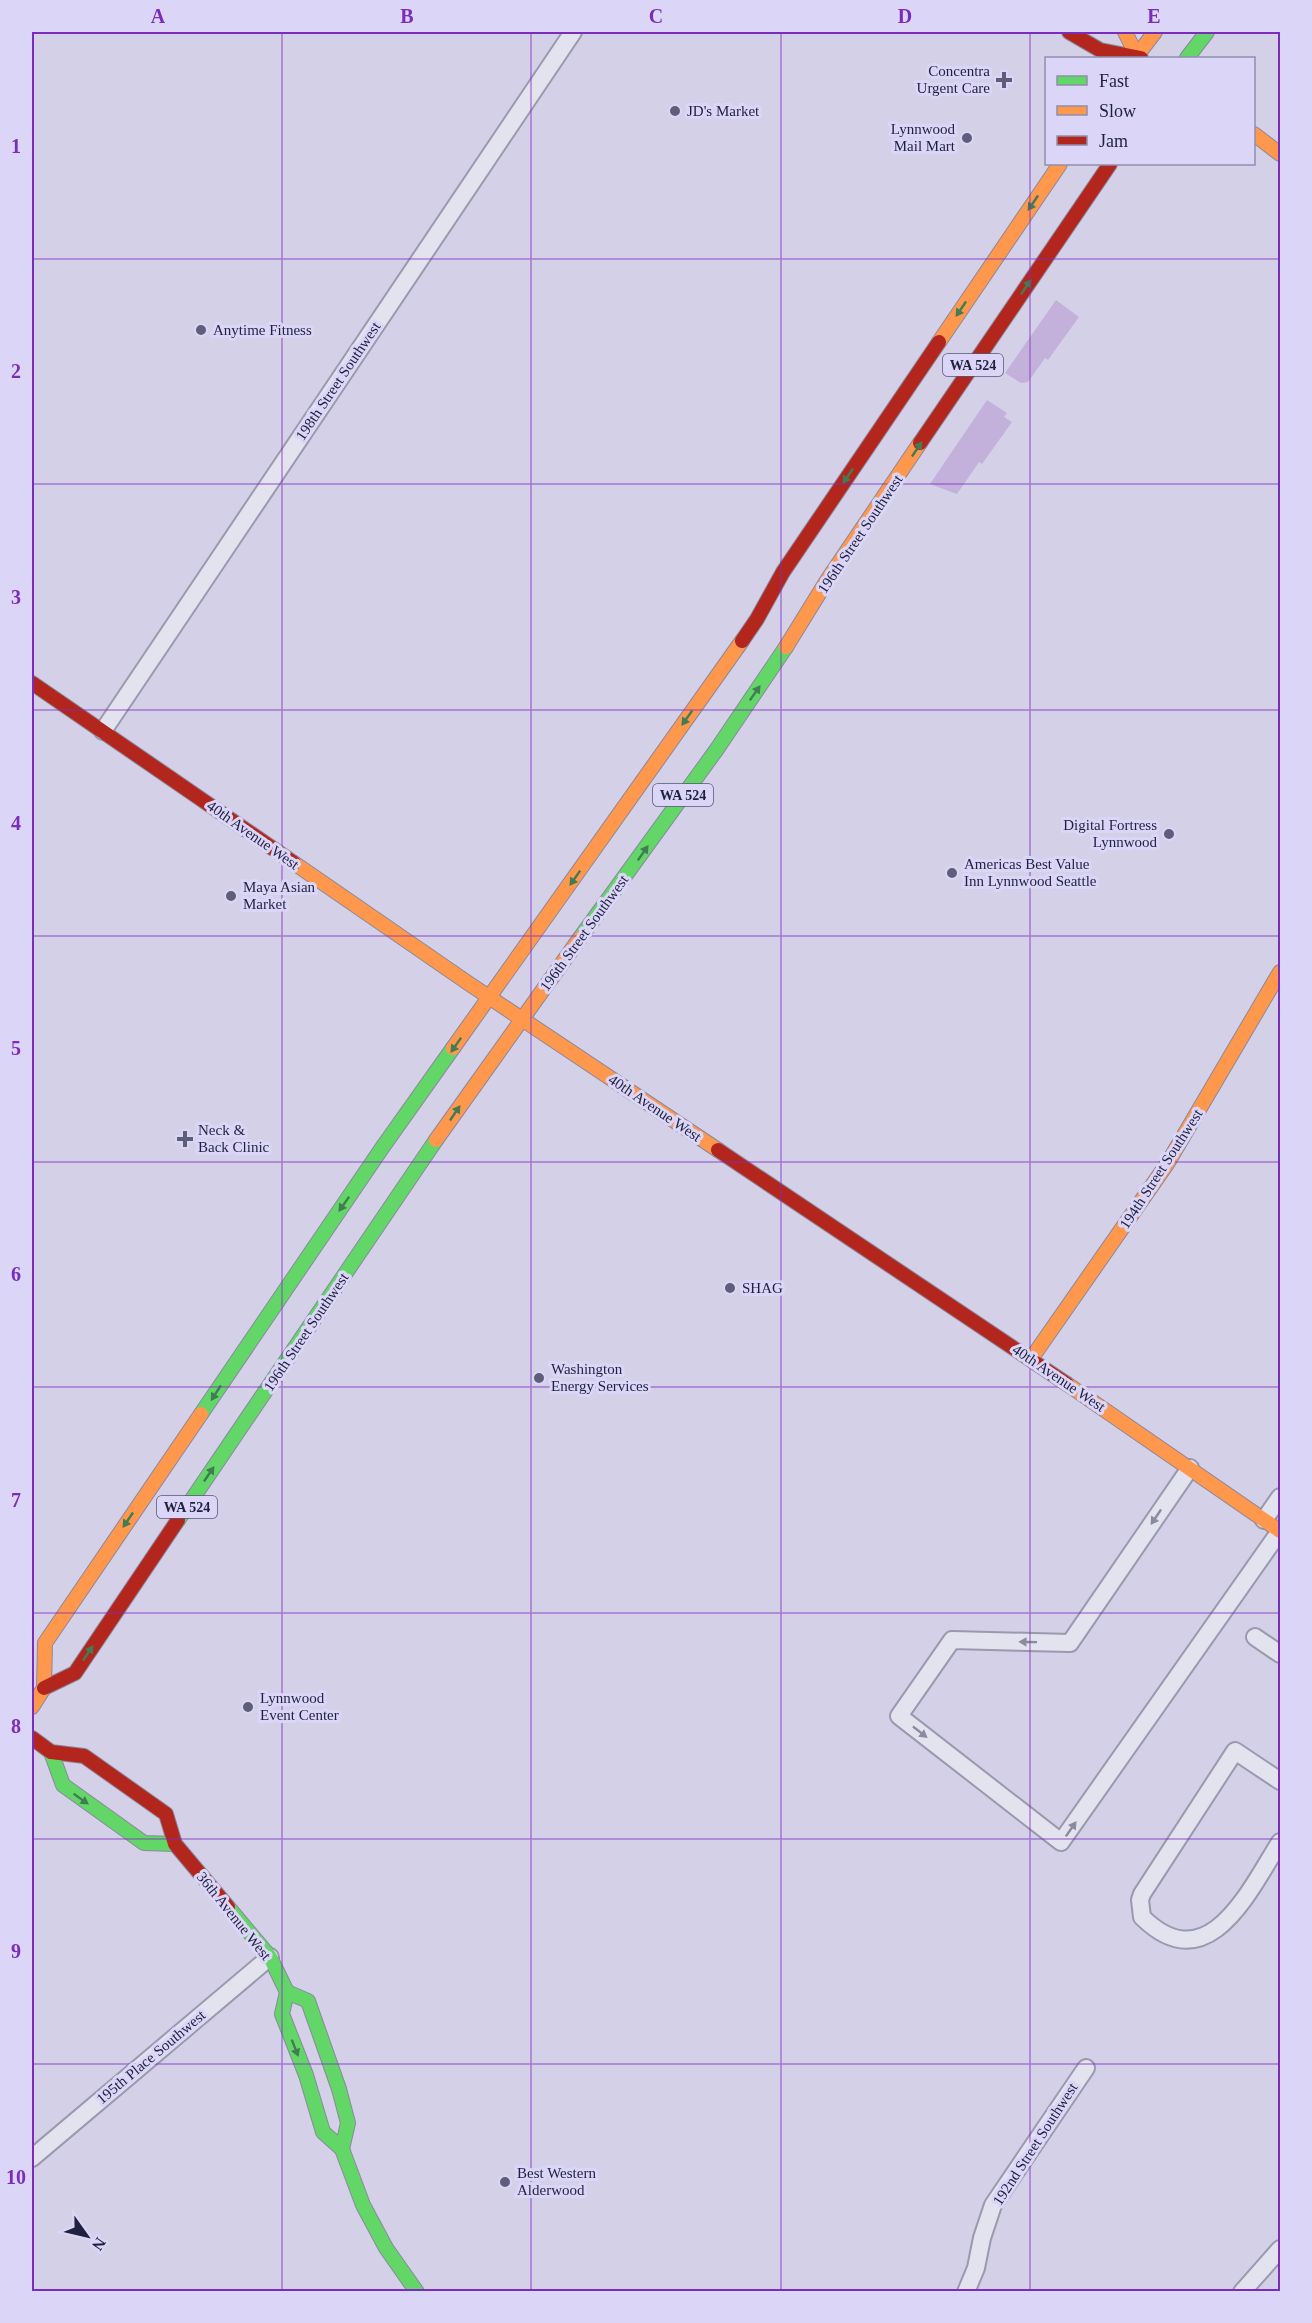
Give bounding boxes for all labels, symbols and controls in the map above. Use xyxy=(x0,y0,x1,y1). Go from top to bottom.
text: A xyxy=(151,5,166,27)
text: B xyxy=(400,5,414,27)
text: C xyxy=(649,5,663,27)
text: D xyxy=(898,5,912,27)
text: E xyxy=(1147,5,1161,27)
legend xyxy=(1045,57,1255,165)
place label: Concentra Urgent Care xyxy=(917,63,990,96)
marker: Concentra Urgent Care xyxy=(995,71,1013,89)
text: Fast xyxy=(1099,71,1129,91)
text: Slow xyxy=(1099,101,1136,121)
place label: JD's Market xyxy=(687,103,760,119)
marker: JD's Market xyxy=(668,104,682,118)
place label: Lynnwood Mail Mart xyxy=(891,121,956,154)
marker: Lynnwood Mail Mart xyxy=(960,131,974,145)
text: Jam xyxy=(1099,131,1128,151)
text: 1 xyxy=(11,135,21,157)
one-way arrow xyxy=(1027,195,1039,211)
one-way arrow xyxy=(1020,280,1032,296)
one-way arrow xyxy=(956,300,967,317)
street label: 198th Street Southwest xyxy=(292,318,384,443)
place label: Anytime Fitness xyxy=(213,322,312,338)
marker: Anytime Fitness xyxy=(194,323,208,337)
road number: WA 524 xyxy=(943,354,1003,376)
text: 2 xyxy=(11,360,21,382)
one-way arrow xyxy=(911,441,923,457)
one-way arrow xyxy=(843,468,854,484)
street label: 196th Street Southwest xyxy=(814,471,906,596)
text: 3 xyxy=(11,586,21,608)
one-way arrow xyxy=(749,686,761,702)
one-way arrow xyxy=(681,710,693,726)
road number: WA 524 xyxy=(653,784,713,806)
street label: 40th Avenue West xyxy=(204,797,303,873)
text: 4 xyxy=(11,812,21,834)
place label: Digital Fortress Lynnwood xyxy=(1063,817,1157,850)
marker: Digital Fortress Lynnwood xyxy=(1162,827,1176,841)
one-way arrow xyxy=(637,845,649,861)
place label: Americas Best Value Inn Lynnwood Seattle xyxy=(964,856,1097,889)
marker: Americas Best Value Inn Lynnwood Seattle xyxy=(945,866,959,880)
one-way arrow xyxy=(569,869,581,885)
street label: 196th Street Southwest xyxy=(537,871,632,994)
place label: Maya Asian Market xyxy=(243,879,316,912)
marker: Maya Asian Market xyxy=(224,889,238,903)
one-way arrow xyxy=(450,1036,462,1052)
text: 5 xyxy=(11,1037,21,1059)
street label: 40th Avenue West xyxy=(606,1071,705,1145)
one-way arrow xyxy=(449,1106,461,1122)
street label: 194th Street Southwest xyxy=(1116,1106,1206,1232)
place label: Neck & Back Clinic xyxy=(198,1122,270,1155)
marker: Neck & Back Clinic xyxy=(176,1130,194,1148)
one-way arrow xyxy=(338,1196,350,1212)
text: 6 xyxy=(11,1263,21,1285)
street label: 196th Street Southwest xyxy=(260,1269,352,1394)
place label: SHAG xyxy=(742,1280,783,1296)
marker: SHAG xyxy=(723,1281,737,1295)
street label: 40th Avenue West xyxy=(1010,1341,1109,1415)
place label: Washington Energy Services xyxy=(551,1361,649,1394)
marker: Washington Energy Services xyxy=(532,1371,546,1385)
one-way arrow xyxy=(210,1385,222,1401)
one-way arrow xyxy=(203,1466,214,1482)
text: 7 xyxy=(11,1489,21,1511)
road number: WA 524 xyxy=(157,1496,217,1518)
one-way arrow xyxy=(1151,1508,1162,1525)
one-way arrow xyxy=(123,1512,134,1528)
one-way arrow xyxy=(1018,1637,1037,1646)
one-way arrow xyxy=(82,1645,94,1661)
place label: Lynnwood Event Center xyxy=(260,1690,339,1723)
marker: Lynnwood Event Center xyxy=(241,1700,255,1714)
text: 8 xyxy=(11,1715,21,1737)
one-way arrow xyxy=(913,1726,928,1738)
one-way arrow xyxy=(73,1793,89,1805)
one-way arrow xyxy=(1065,1821,1077,1837)
street label: 36th Avenue West xyxy=(194,1869,275,1964)
text: 9 xyxy=(11,1940,21,1962)
street label: 195th Place Southwest xyxy=(94,2006,209,2107)
one-way arrow xyxy=(291,2039,301,2057)
street label: 192nd Street Southwest xyxy=(989,2079,1081,2208)
place label: Best Western Alderwood xyxy=(517,2165,596,2198)
text: 10 xyxy=(6,2166,26,2188)
marker: Best Western Alderwood xyxy=(498,2175,512,2189)
north arrow xyxy=(57,2206,117,2266)
text: N xyxy=(88,2235,109,2254)

